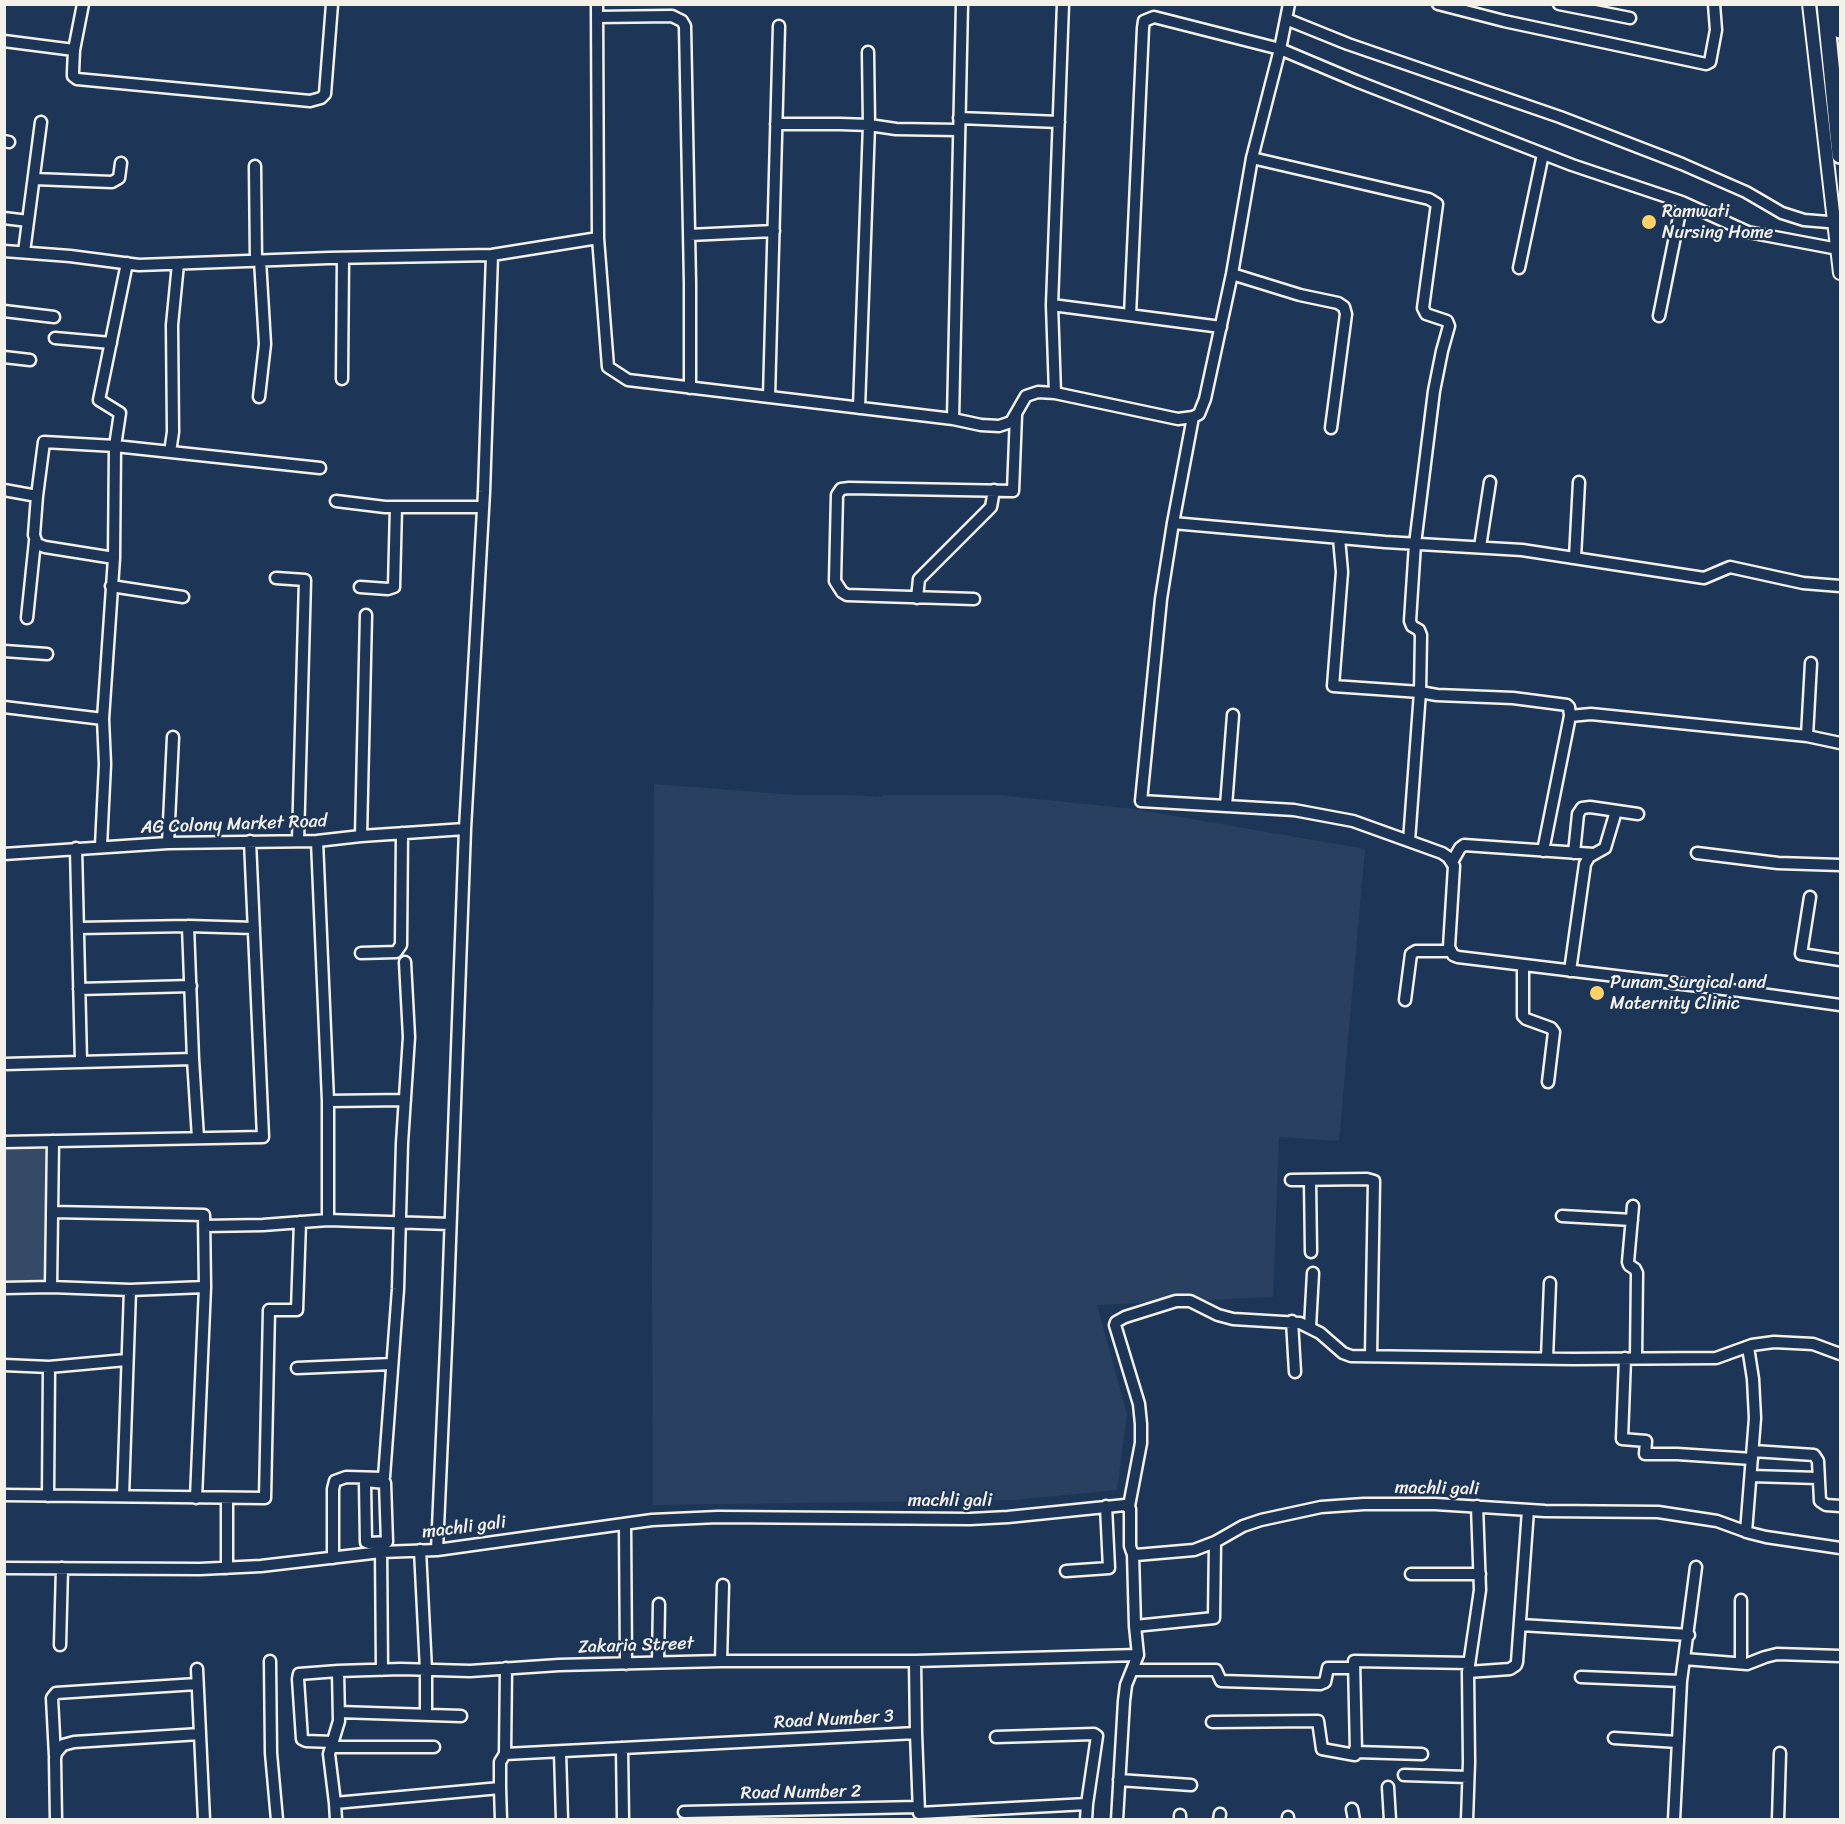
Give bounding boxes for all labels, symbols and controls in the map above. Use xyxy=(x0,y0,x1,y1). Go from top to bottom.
place label: Ramwati Nursing Home xyxy=(1662,201,1773,244)
marker: Ramwati Nursing Home xyxy=(1640,213,1658,231)
street label: AG Colony Market Road xyxy=(140,811,328,839)
place label: Punam Surgical and Maternity Clinic xyxy=(1610,972,1766,1014)
marker: Punam Surgical and Maternity Clinic xyxy=(1588,984,1606,1002)
street label: machli gali xyxy=(1395,1477,1479,1501)
street label: machli gali xyxy=(908,1490,992,1512)
street label: machli gali xyxy=(421,1512,507,1544)
street label: Zakaria Street xyxy=(578,1633,694,1659)
street label: Road Number 3 xyxy=(774,1706,894,1734)
street label: Road Number 2 xyxy=(741,1781,861,1805)

